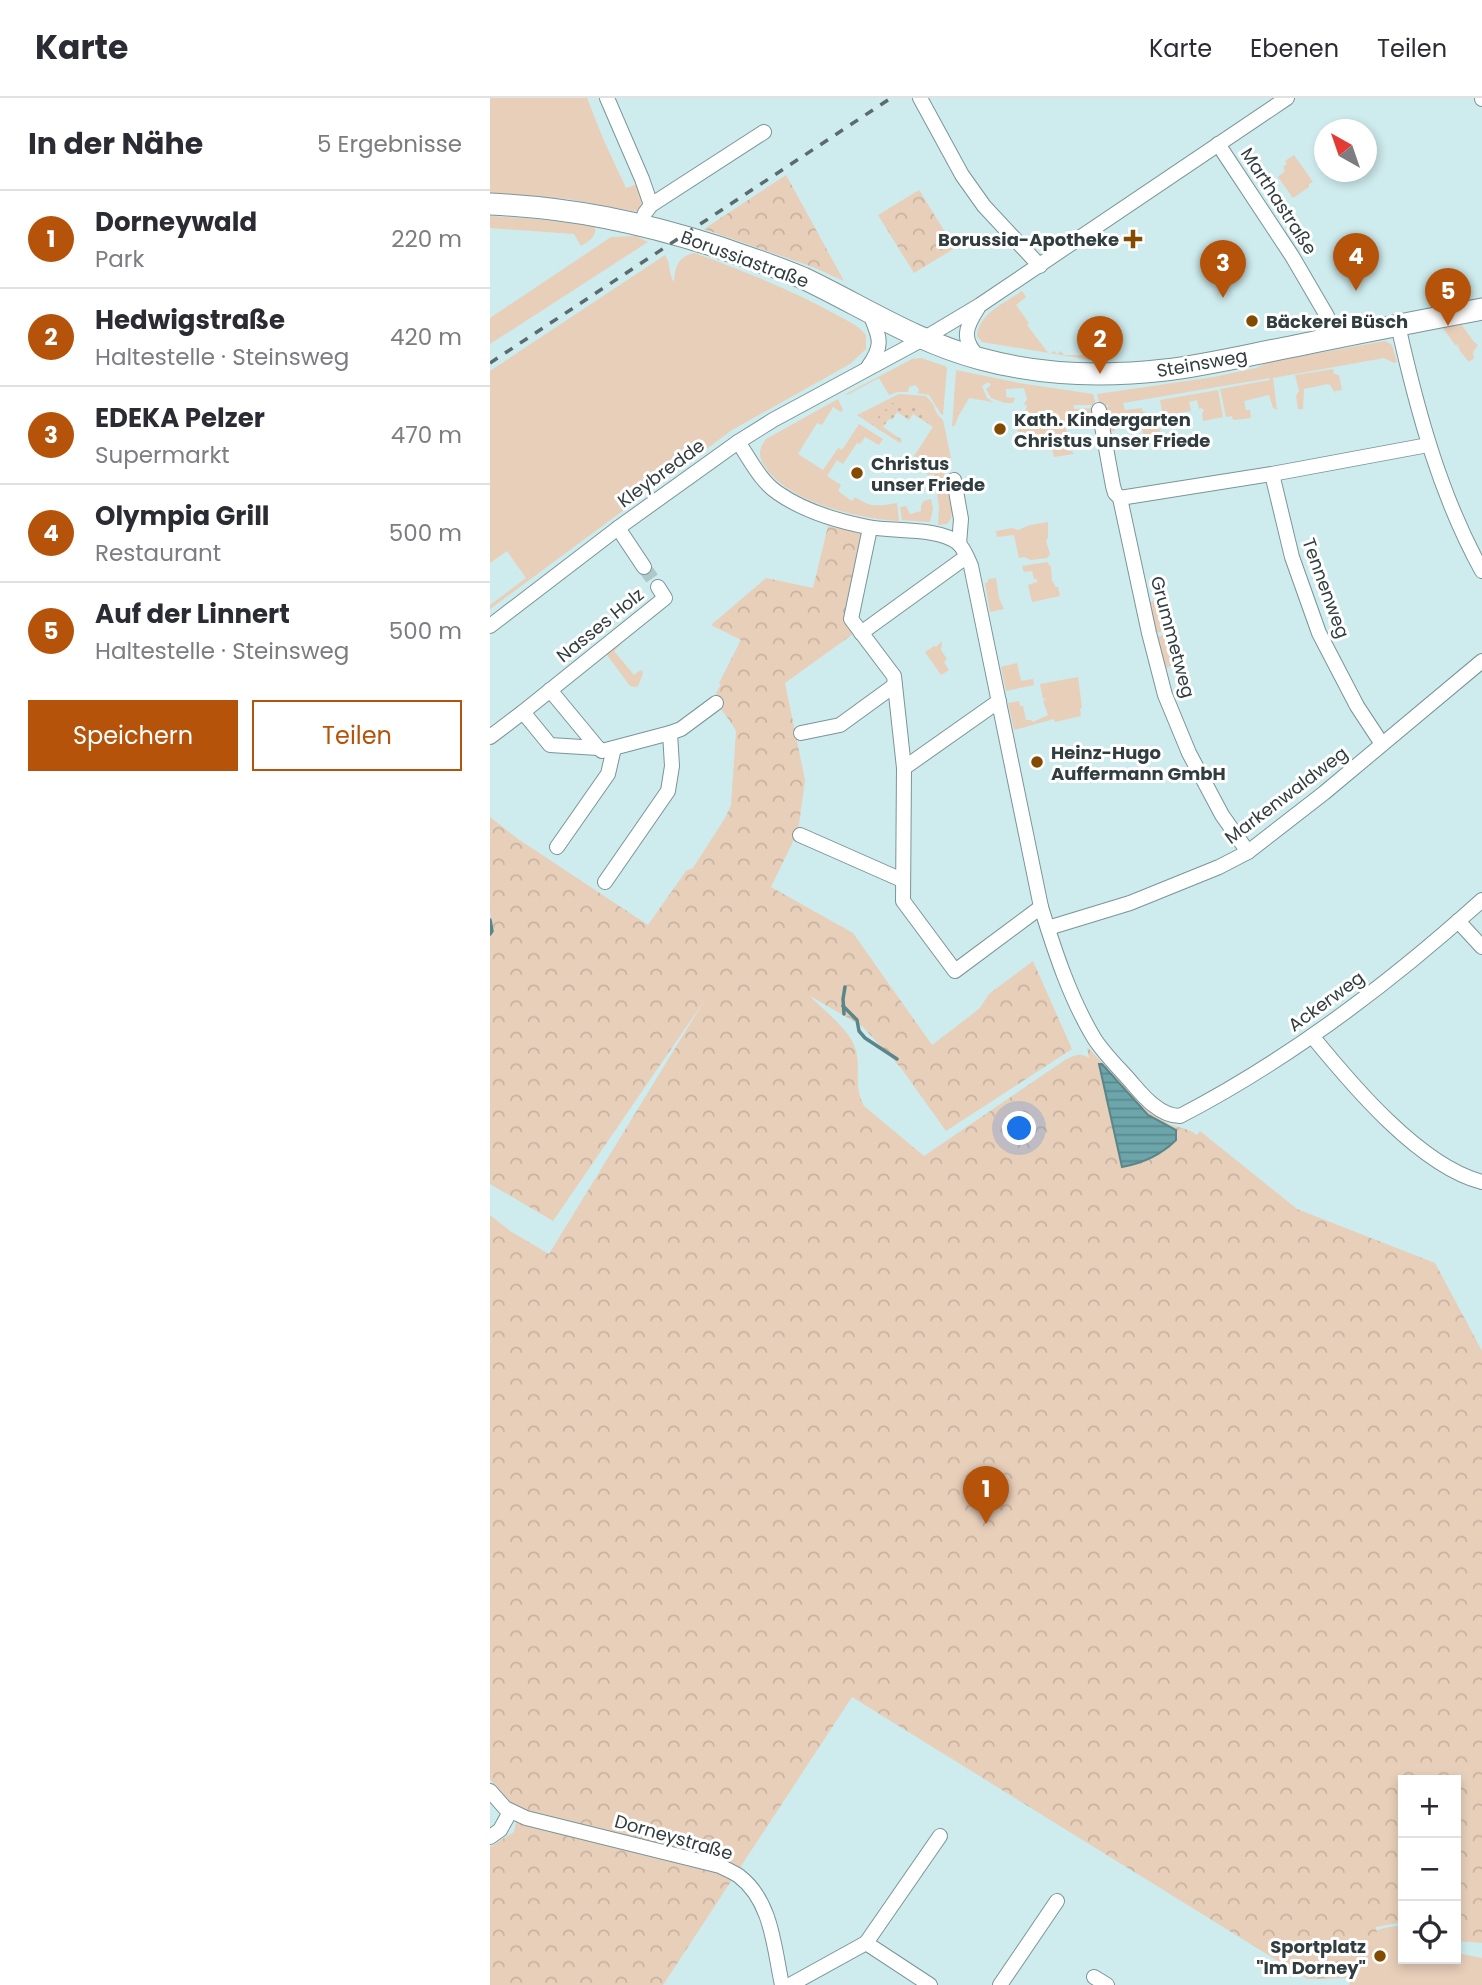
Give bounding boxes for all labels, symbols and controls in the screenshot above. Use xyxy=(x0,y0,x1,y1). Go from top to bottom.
text: Karte xyxy=(35,24,128,71)
text: Karte xyxy=(1149,32,1212,65)
text: Ebenen xyxy=(1250,32,1339,65)
text: Teilen xyxy=(1377,32,1447,65)
north arrow xyxy=(1314,119,1377,182)
text: In der Nähe xyxy=(28,122,203,165)
text: 5 Ergebnisse xyxy=(317,128,462,160)
street label: Marthastraße xyxy=(1235,143,1323,259)
text: Dorneywald xyxy=(95,204,257,240)
text: 1 xyxy=(47,223,55,255)
text: 220 m xyxy=(391,223,462,255)
street label: Borussiastraße xyxy=(678,224,812,294)
place label: Borussia-Apotheke xyxy=(938,227,1119,252)
marker: Borussia-Apotheke xyxy=(1125,231,1141,247)
pin: 4 xyxy=(1333,233,1379,291)
pin: 3 xyxy=(1200,240,1246,298)
text: Park xyxy=(95,243,144,275)
pin: 5 xyxy=(1425,268,1471,326)
text: Hedwigstraße xyxy=(95,302,285,338)
place label: Bäckerei Büsch xyxy=(1266,309,1408,334)
marker: Bäckerei Büsch xyxy=(1244,313,1260,329)
pin: 2 xyxy=(1077,316,1123,374)
text: 2 xyxy=(44,321,58,353)
text: 420 m xyxy=(390,321,462,353)
text: Haltestelle · Steinsweg xyxy=(95,341,349,373)
street label: Steinsweg xyxy=(1155,343,1249,383)
text: EDEKA Pelzer xyxy=(95,400,265,436)
place label: Kath. Kindergarten Christus unser Friede xyxy=(1014,407,1210,453)
text: 3 xyxy=(44,419,58,451)
text: 470 m xyxy=(391,419,462,451)
marker: Kath. Kindergarten Christus unser Friede xyxy=(992,421,1008,437)
street label: Kleybredde xyxy=(612,433,710,513)
text: Supermarkt xyxy=(95,439,230,471)
place label: Christus unser Friede xyxy=(871,451,985,497)
marker: Christus unser Friede xyxy=(849,465,865,481)
text: Olympia Grill xyxy=(95,498,270,534)
text: 4 xyxy=(43,517,59,549)
text: 500 m xyxy=(389,517,462,549)
street label: Tennenweg xyxy=(1296,535,1356,641)
text: Restaurant xyxy=(95,537,221,569)
street label: Grummetweg xyxy=(1145,573,1201,701)
street label: Nasses Holz xyxy=(551,582,649,668)
text: Auf der Linnert xyxy=(95,596,290,632)
text: 5 xyxy=(44,615,58,647)
text: 500 m xyxy=(389,615,462,647)
text: Haltestelle · Steinsweg xyxy=(95,635,349,667)
button: Speichern xyxy=(28,700,238,771)
button: Teilen xyxy=(252,700,462,771)
place label: Heinz-Hugo Auffermann GmbH xyxy=(1051,740,1226,786)
street label: Markenwaldweg xyxy=(1219,740,1353,850)
marker: Heinz-Hugo Auffermann GmbH xyxy=(1029,754,1045,770)
street label: Ackerweg xyxy=(1283,965,1369,1037)
your location xyxy=(1002,1111,1036,1145)
pin: 1 xyxy=(963,1466,1009,1524)
map controls xyxy=(1398,1775,1461,1964)
button: + xyxy=(1398,1775,1461,1838)
street label: Dorneystraße xyxy=(612,1808,736,1866)
button: − xyxy=(1398,1838,1461,1901)
button: locate xyxy=(1398,1901,1461,1964)
place label: Sportplatz "Im Dorney" xyxy=(1256,1934,1366,1980)
marker: Sportplatz "Im Dorney" xyxy=(1372,1948,1388,1964)

